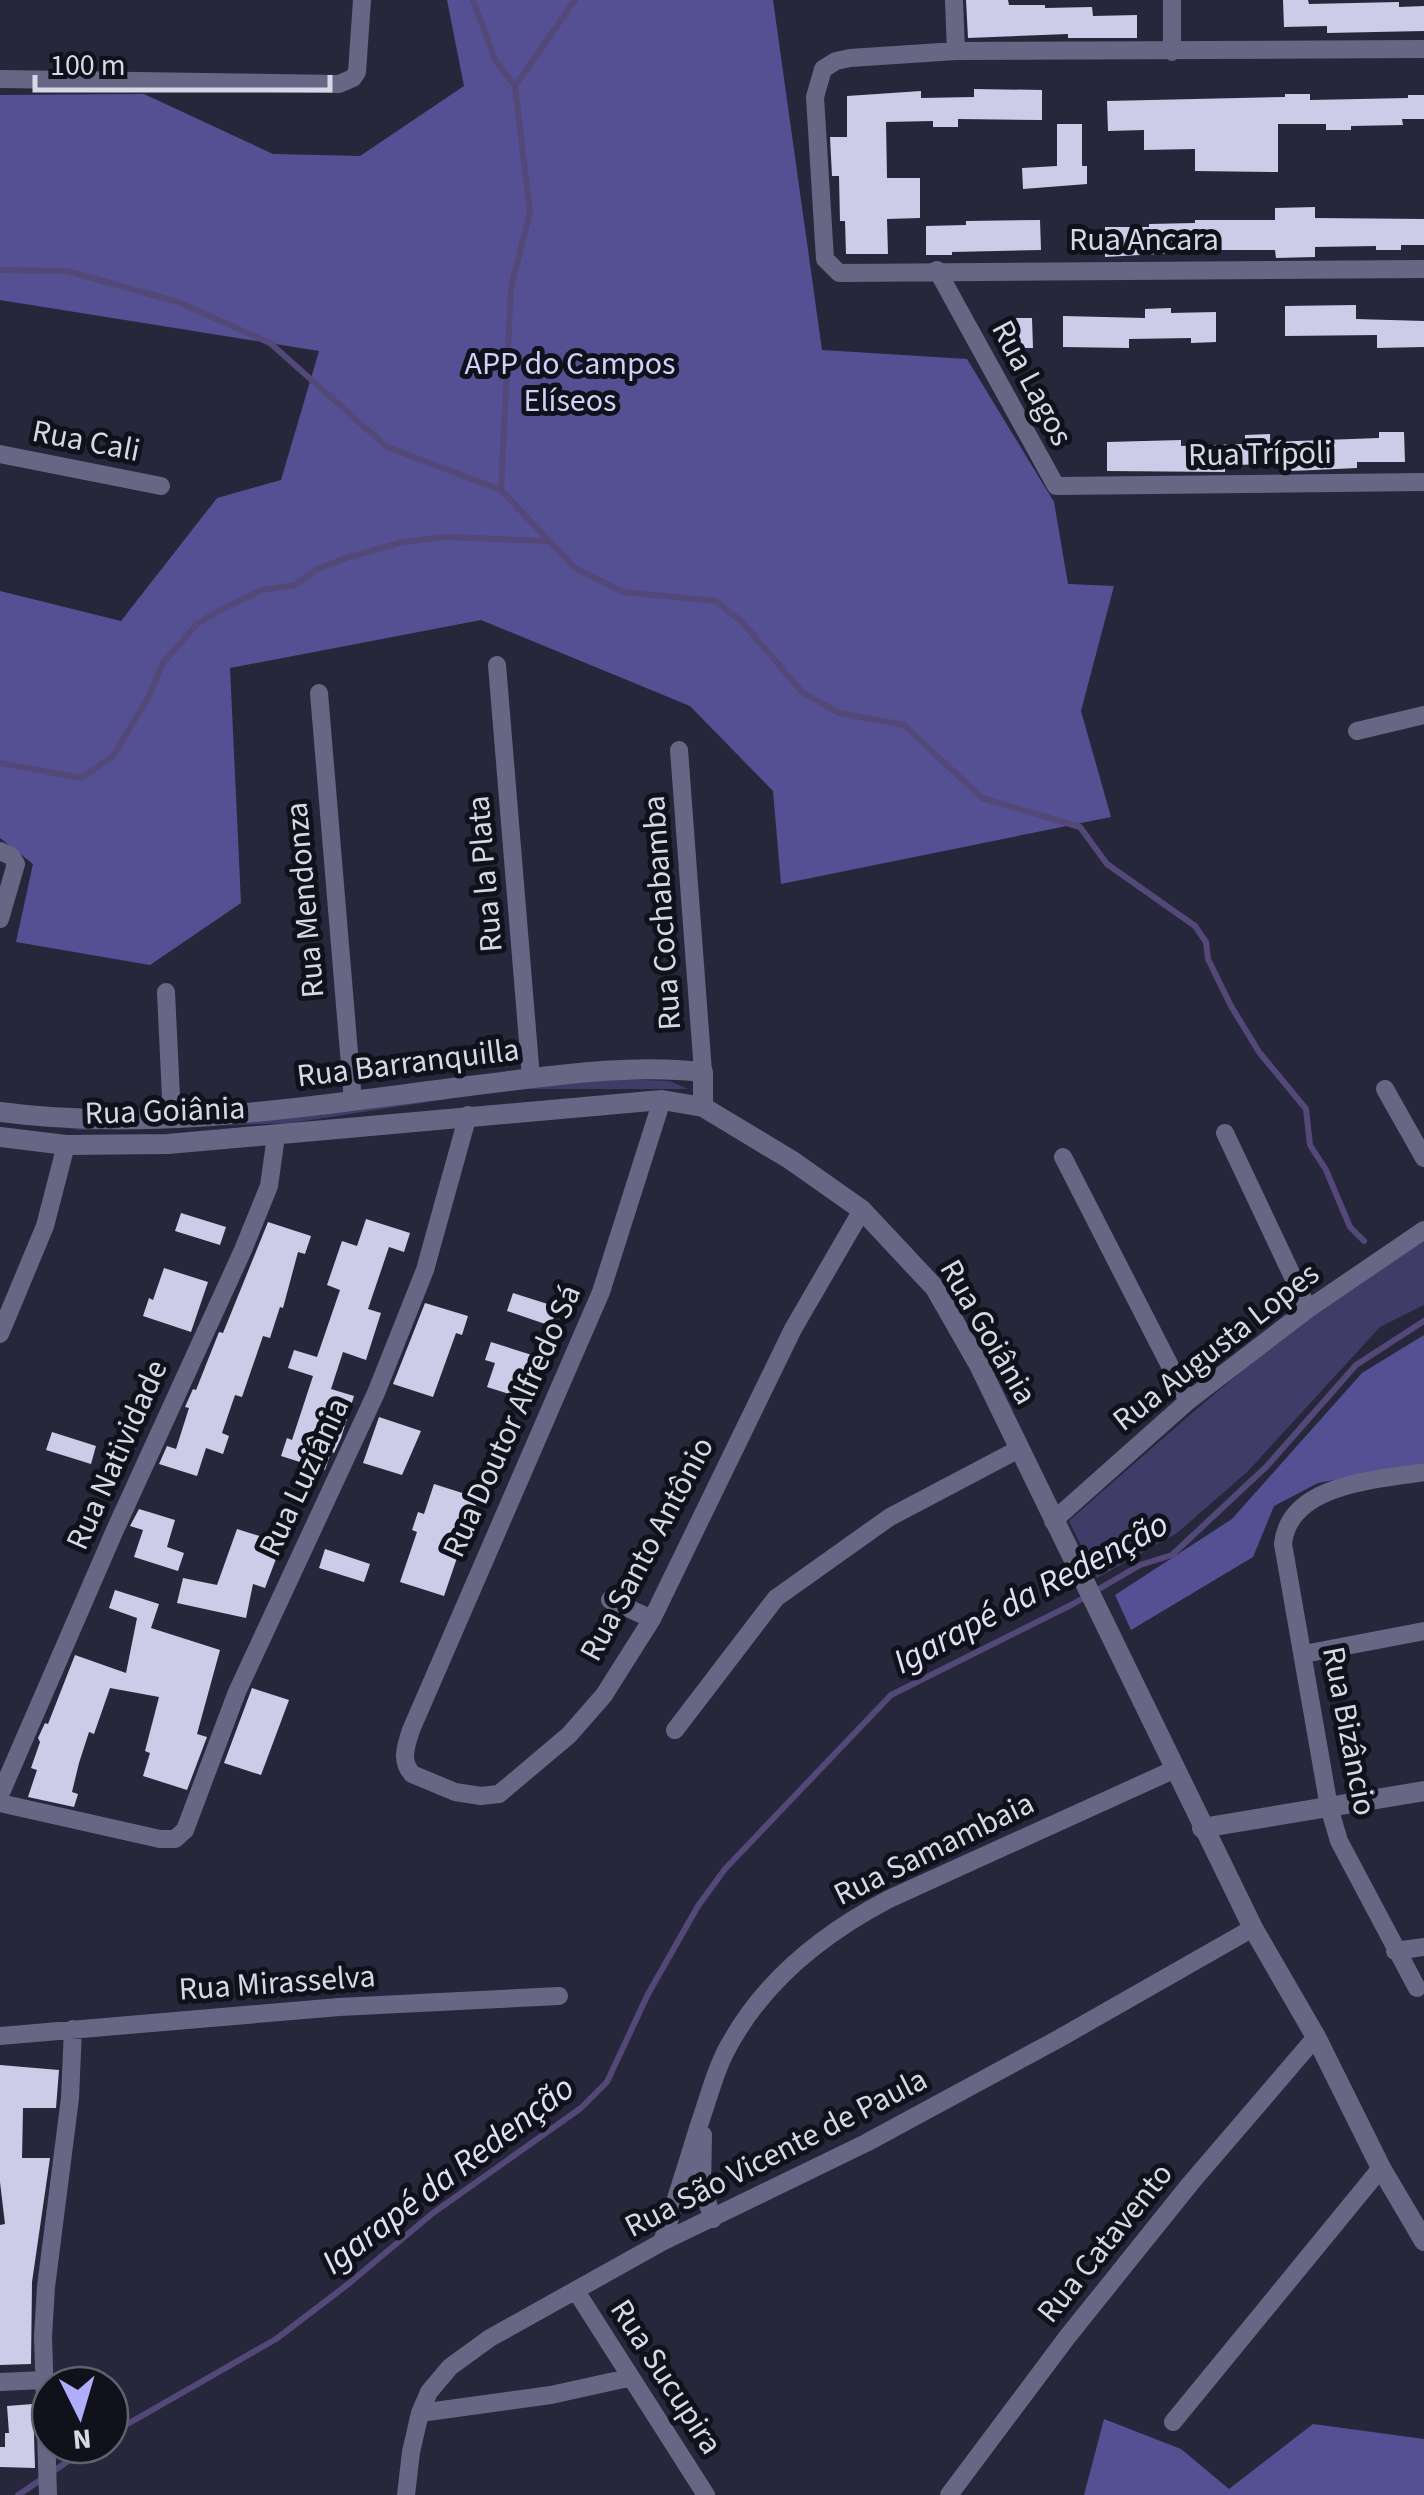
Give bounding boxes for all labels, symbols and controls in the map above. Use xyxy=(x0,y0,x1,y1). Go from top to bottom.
scale bar xyxy=(35,30,330,92)
text: 100 m xyxy=(50,44,126,87)
street label: Rua Ancara xyxy=(1069,217,1219,263)
street label: Rua Lagos xyxy=(980,312,1084,454)
park label: APP do Campos Elíseos xyxy=(465,341,675,424)
street label: Rua Cali xyxy=(28,408,144,474)
street label: Rua Trípoli xyxy=(1188,430,1332,478)
street label: Rua la Plata xyxy=(455,794,515,954)
street label: Rua Cochabamba xyxy=(631,794,693,1032)
street label: Rua Mendonza xyxy=(274,800,336,1000)
street label: Rua Barranquilla xyxy=(294,1027,522,1099)
street label: Rua Goiânia xyxy=(84,1085,246,1137)
street label: Rua Goiânia xyxy=(928,1251,1048,1413)
street label: Rua Augusta Lopes xyxy=(1103,1252,1329,1442)
street label: Rua Doutor Alfredo Sá xyxy=(431,1277,593,1565)
street label: Rua Natividade xyxy=(55,1353,179,1557)
street label: Rua Luziânia xyxy=(247,1390,361,1564)
street label: Rua Santo Antônio xyxy=(568,1429,726,1669)
water label: Igarapé da Redenção xyxy=(885,1499,1177,1687)
street label: Rua Bizâncio xyxy=(1310,1643,1388,1819)
street label: Rua Samambaia xyxy=(826,1781,1042,1917)
street label: Rua Mirasselva xyxy=(177,1953,377,2013)
street label: Rua São Vicente de Paula xyxy=(617,2057,935,2249)
water label: Igarapé da Redenção xyxy=(311,2063,585,2287)
street label: Rua Catavento xyxy=(1026,2153,1184,2333)
street label: Rua Sucupira xyxy=(599,2290,733,2464)
north arrow xyxy=(30,2365,130,2465)
text: N xyxy=(71,2418,93,2460)

